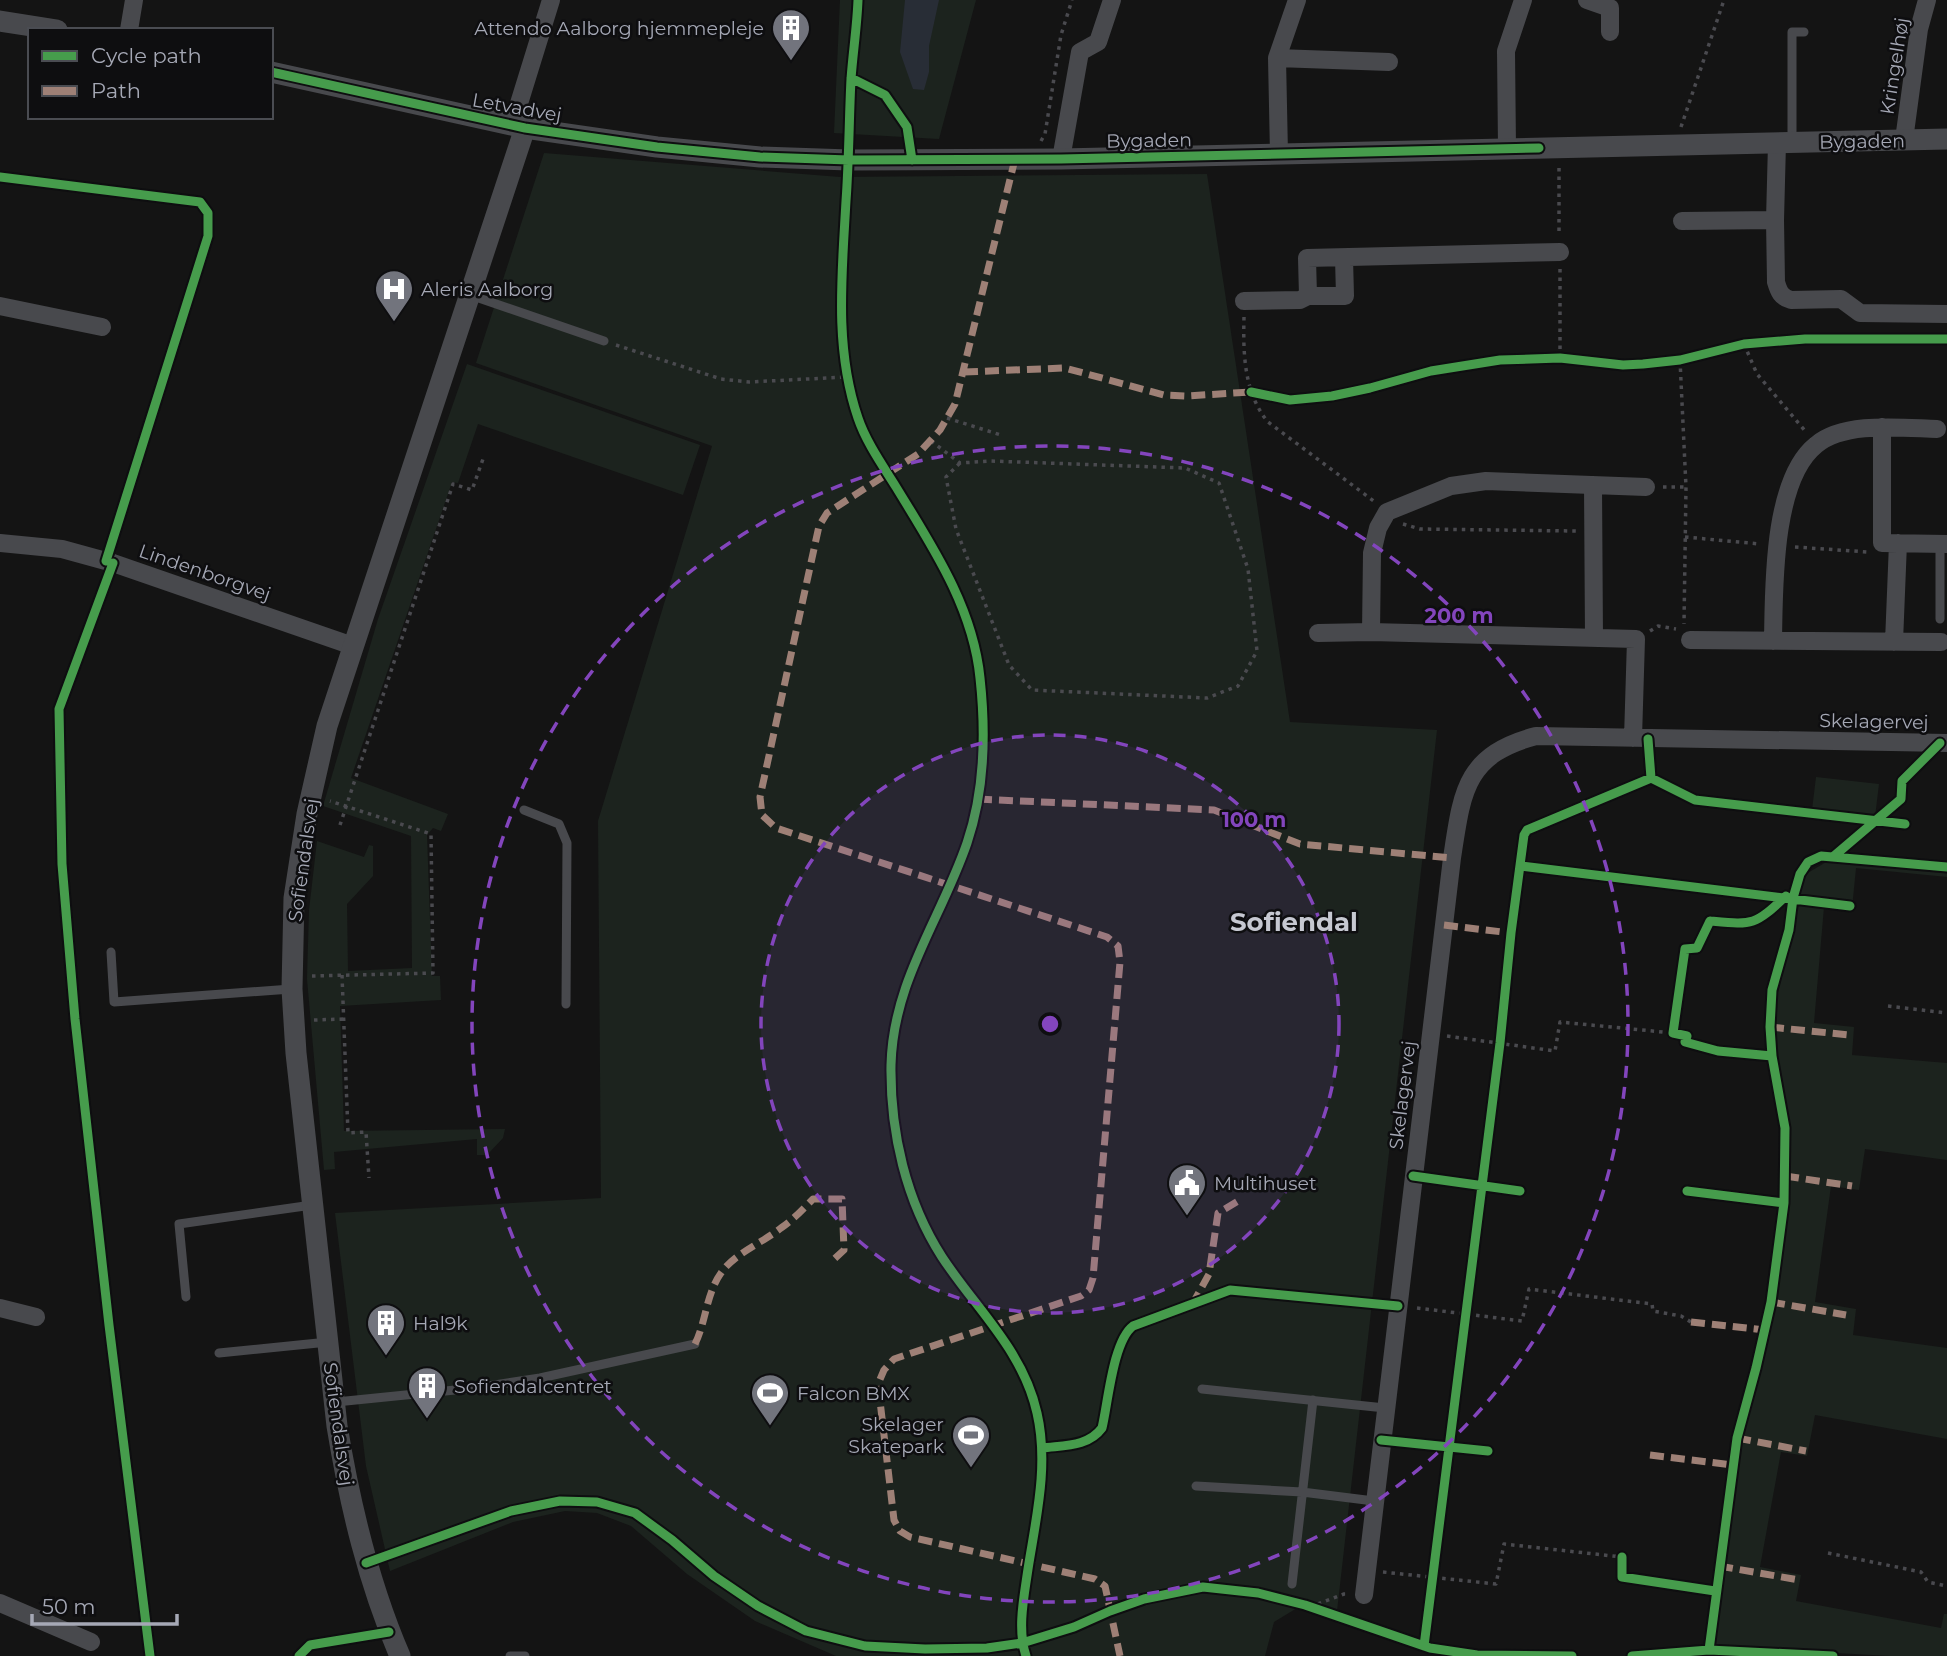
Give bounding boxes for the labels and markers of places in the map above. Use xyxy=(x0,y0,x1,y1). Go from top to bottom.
building icon: Attendo Aalborg hjemmepleje xyxy=(770,7,812,62)
place label: Attendo Aalborg hjemmepleje xyxy=(474,17,764,40)
hospital icon: Aleris Aalborg xyxy=(373,268,415,323)
place label: Aleris Aalborg xyxy=(421,278,553,301)
centre of rings xyxy=(1038,1012,1062,1036)
public building icon: Multihuset xyxy=(1166,1162,1208,1217)
place label: Multihuset xyxy=(1214,1172,1317,1195)
building icon: Hal9k xyxy=(365,1302,407,1357)
place label: Hal9k xyxy=(413,1312,468,1335)
building icon: Sofiendalcentret xyxy=(406,1365,448,1420)
sports icon: Falcon BMX xyxy=(749,1372,791,1427)
place label: Sofiendalcentret xyxy=(454,1375,612,1398)
place label: Falcon BMX xyxy=(797,1382,910,1405)
place label: Skelager Skatepark xyxy=(848,1413,945,1458)
sports icon: Skelager Skatepark xyxy=(950,1414,992,1469)

